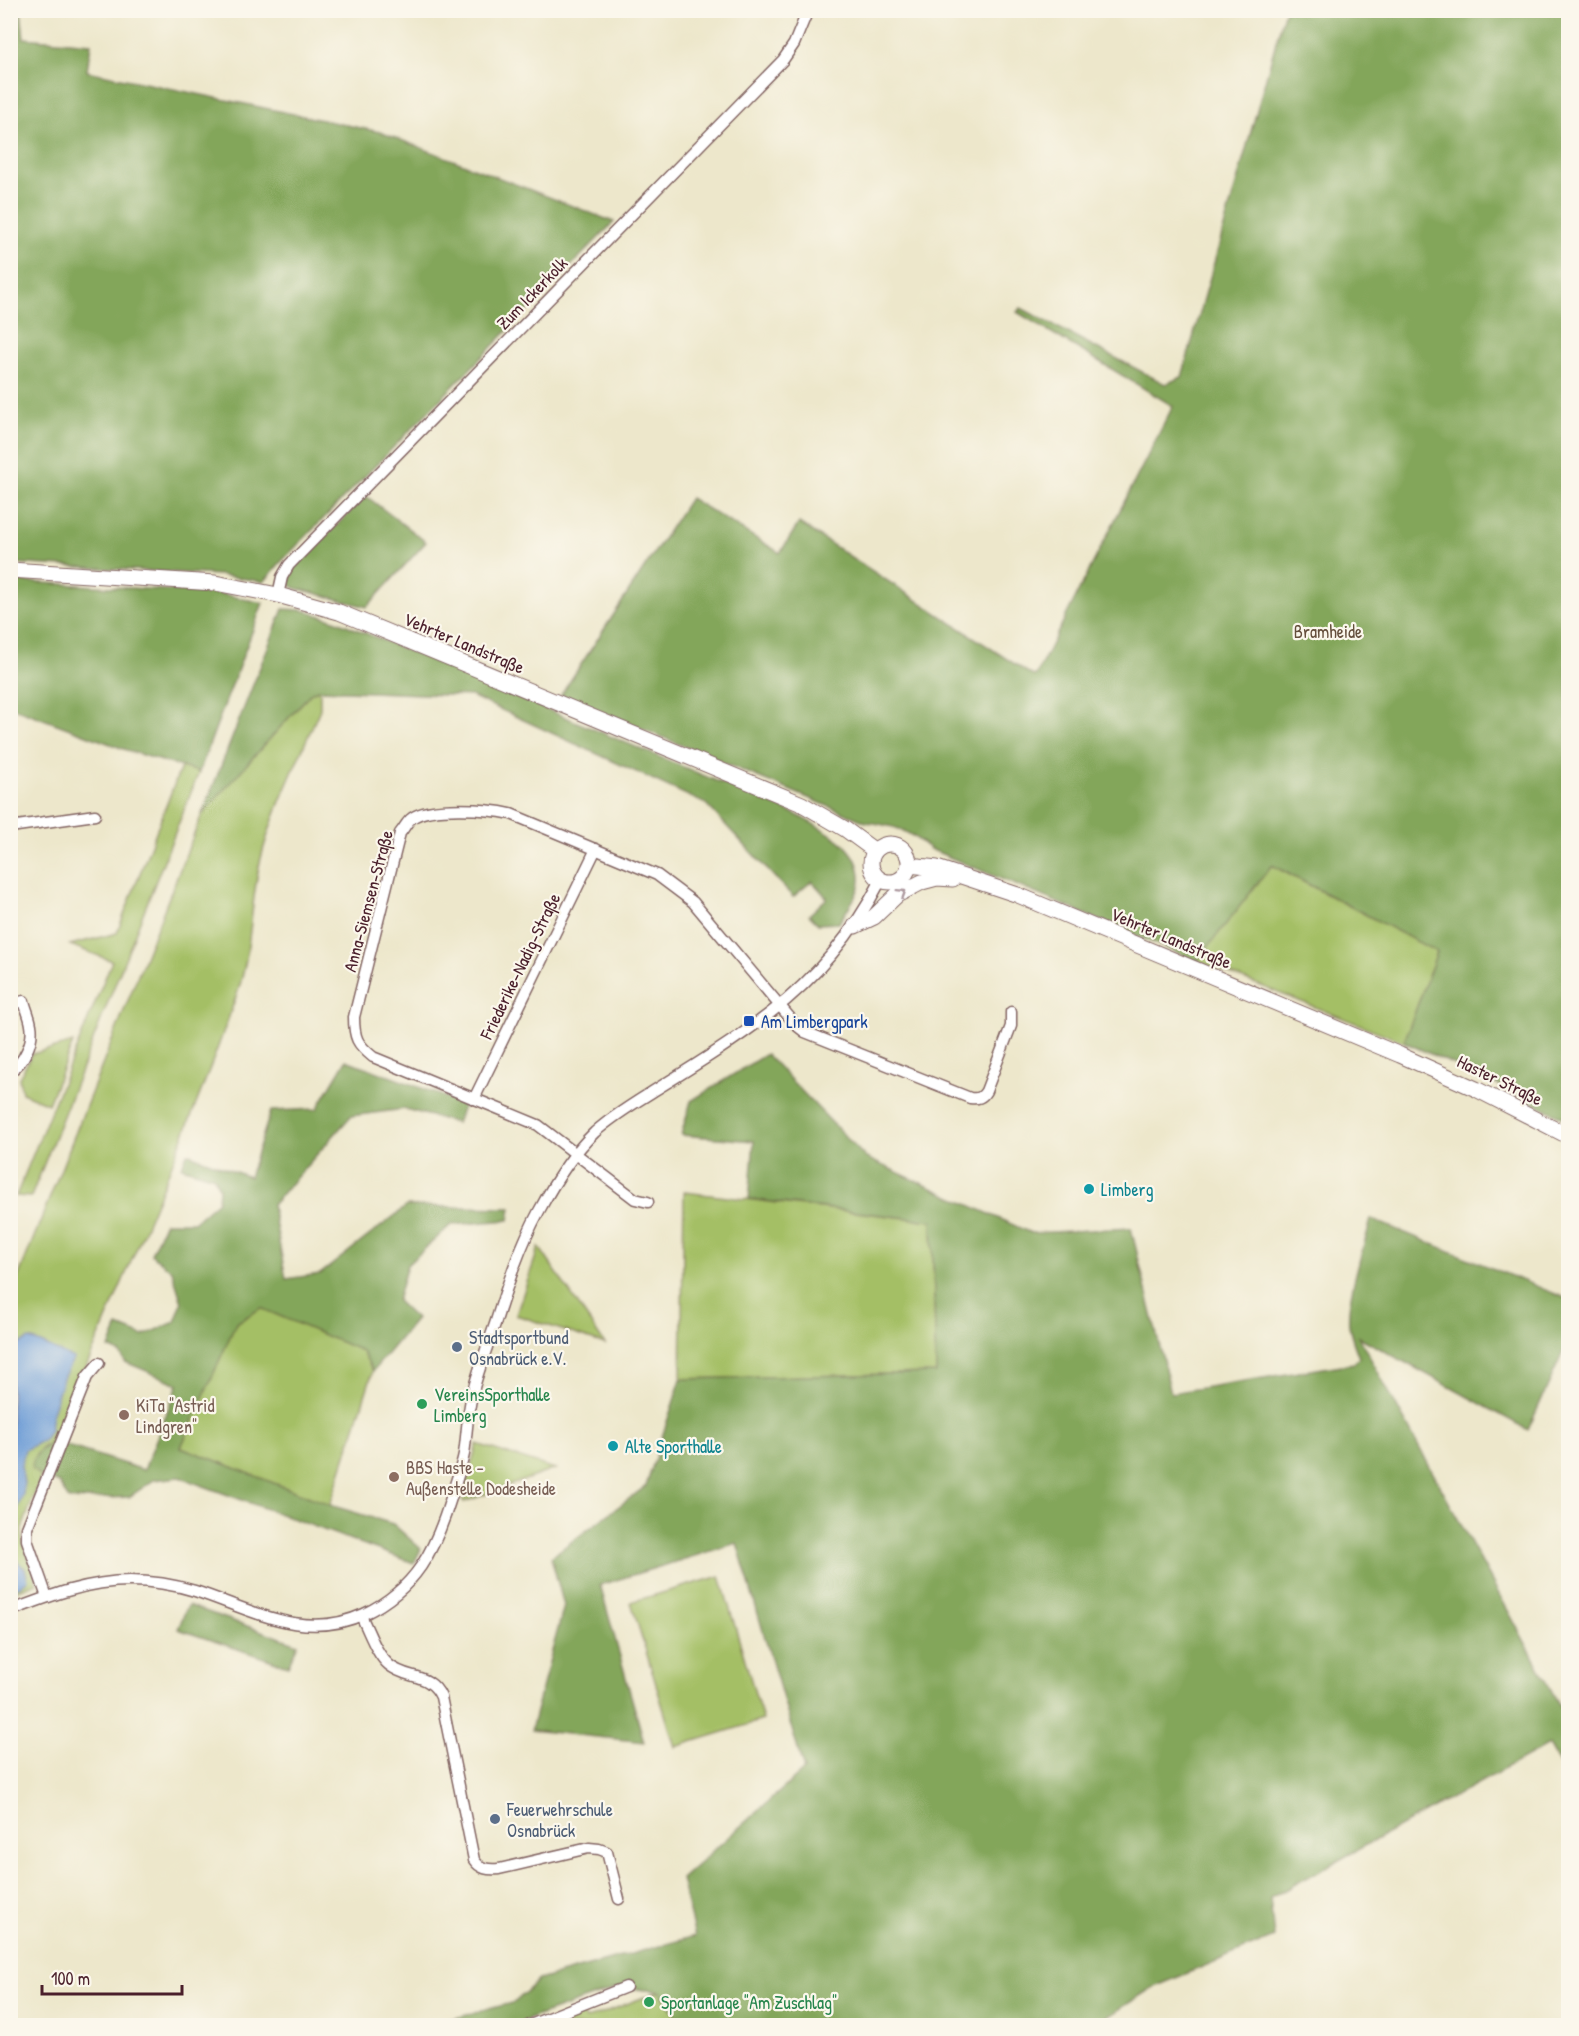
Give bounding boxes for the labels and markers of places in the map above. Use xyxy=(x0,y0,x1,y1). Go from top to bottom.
place label: Am Limbergpark xyxy=(761,1009,868,1034)
marker: Am Limbergpark xyxy=(742,1014,756,1028)
place label: Limberg xyxy=(1101,1177,1154,1202)
marker: Limberg xyxy=(1082,1182,1096,1196)
place label: Stadtsportbund Osnabrück e.V. xyxy=(469,1325,569,1371)
marker: Stadtsportbund Osnabrück e.V. xyxy=(450,1340,464,1354)
place label: VereinsSporthalle Limberg xyxy=(434,1382,550,1428)
place label: KiTa "Astrid Lindgren" xyxy=(136,1393,214,1439)
marker: VereinsSporthalle Limberg xyxy=(415,1397,429,1411)
marker: KiTa "Astrid Lindgren" xyxy=(117,1408,131,1422)
place label: Alte Sporthalle xyxy=(625,1434,722,1459)
marker: Alte Sporthalle xyxy=(606,1439,620,1453)
place label: BBS Haste - Außenstelle Dodesheide xyxy=(406,1455,556,1501)
marker: BBS Haste - Außenstelle Dodesheide xyxy=(387,1470,401,1484)
place label: Feuerwehrschule Osnabrück xyxy=(506,1797,613,1843)
marker: Feuerwehrschule Osnabrück xyxy=(488,1812,502,1826)
place label: Sportanlage "Am Zuschlag" xyxy=(661,1990,837,2015)
marker: Sportanlage "Am Zuschlag" xyxy=(642,1995,656,2009)

